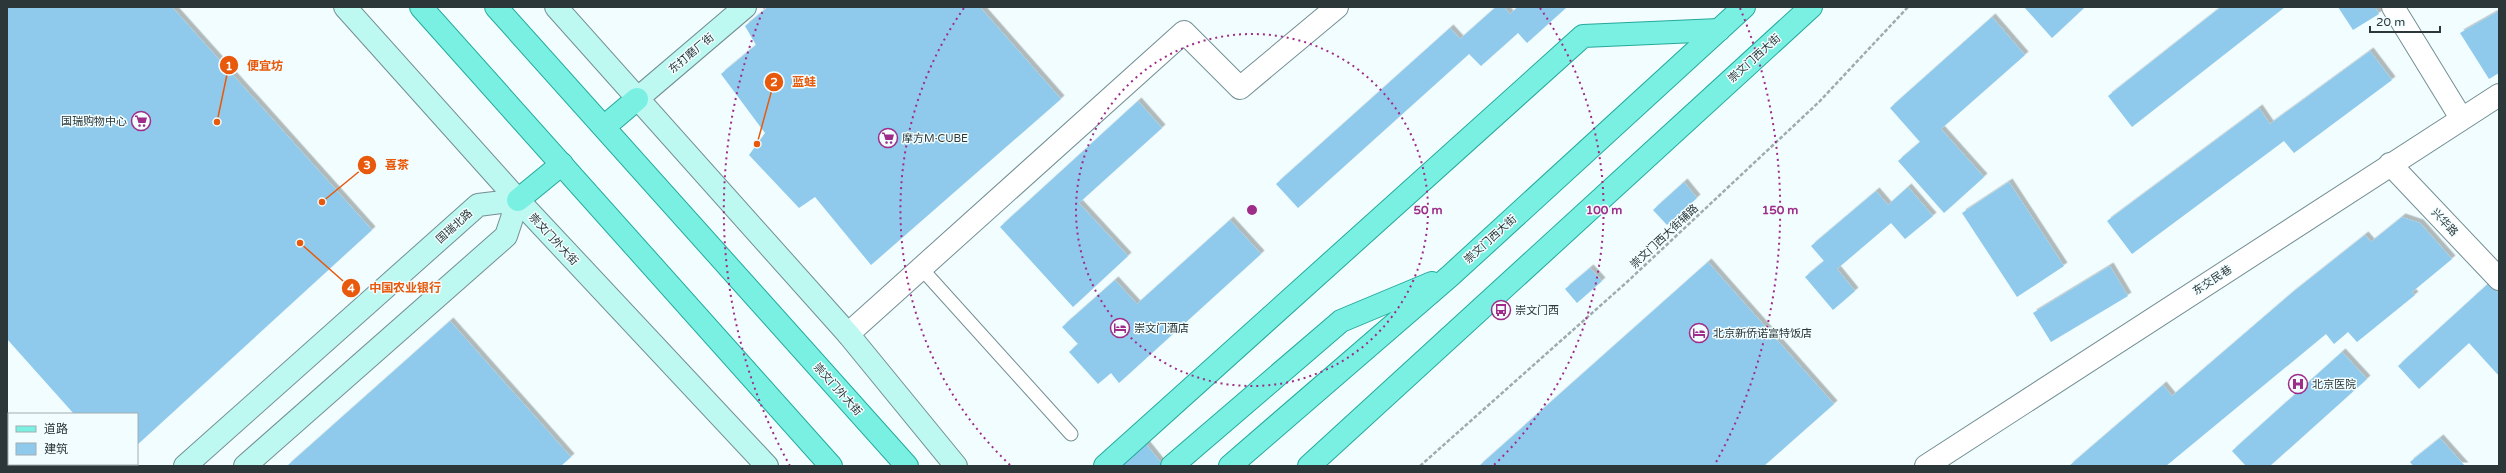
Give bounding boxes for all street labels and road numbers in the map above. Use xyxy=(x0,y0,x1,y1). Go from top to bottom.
street label: 东打磨厂街 xyxy=(666,31,717,76)
street label: 崇文门西大街 xyxy=(1725,31,1783,85)
street label: 崇文门西大街辅路 xyxy=(1628,202,1701,271)
street label: 兴华路 xyxy=(2429,206,2461,239)
street label: 国瑞北路 xyxy=(434,207,475,246)
street label: 崇文门外大街 xyxy=(526,211,581,268)
street label: 崇文门西大街 xyxy=(1461,212,1519,266)
street label: 东交民巷 xyxy=(2190,263,2234,298)
street label: 崇文门外大街 xyxy=(811,360,865,418)

